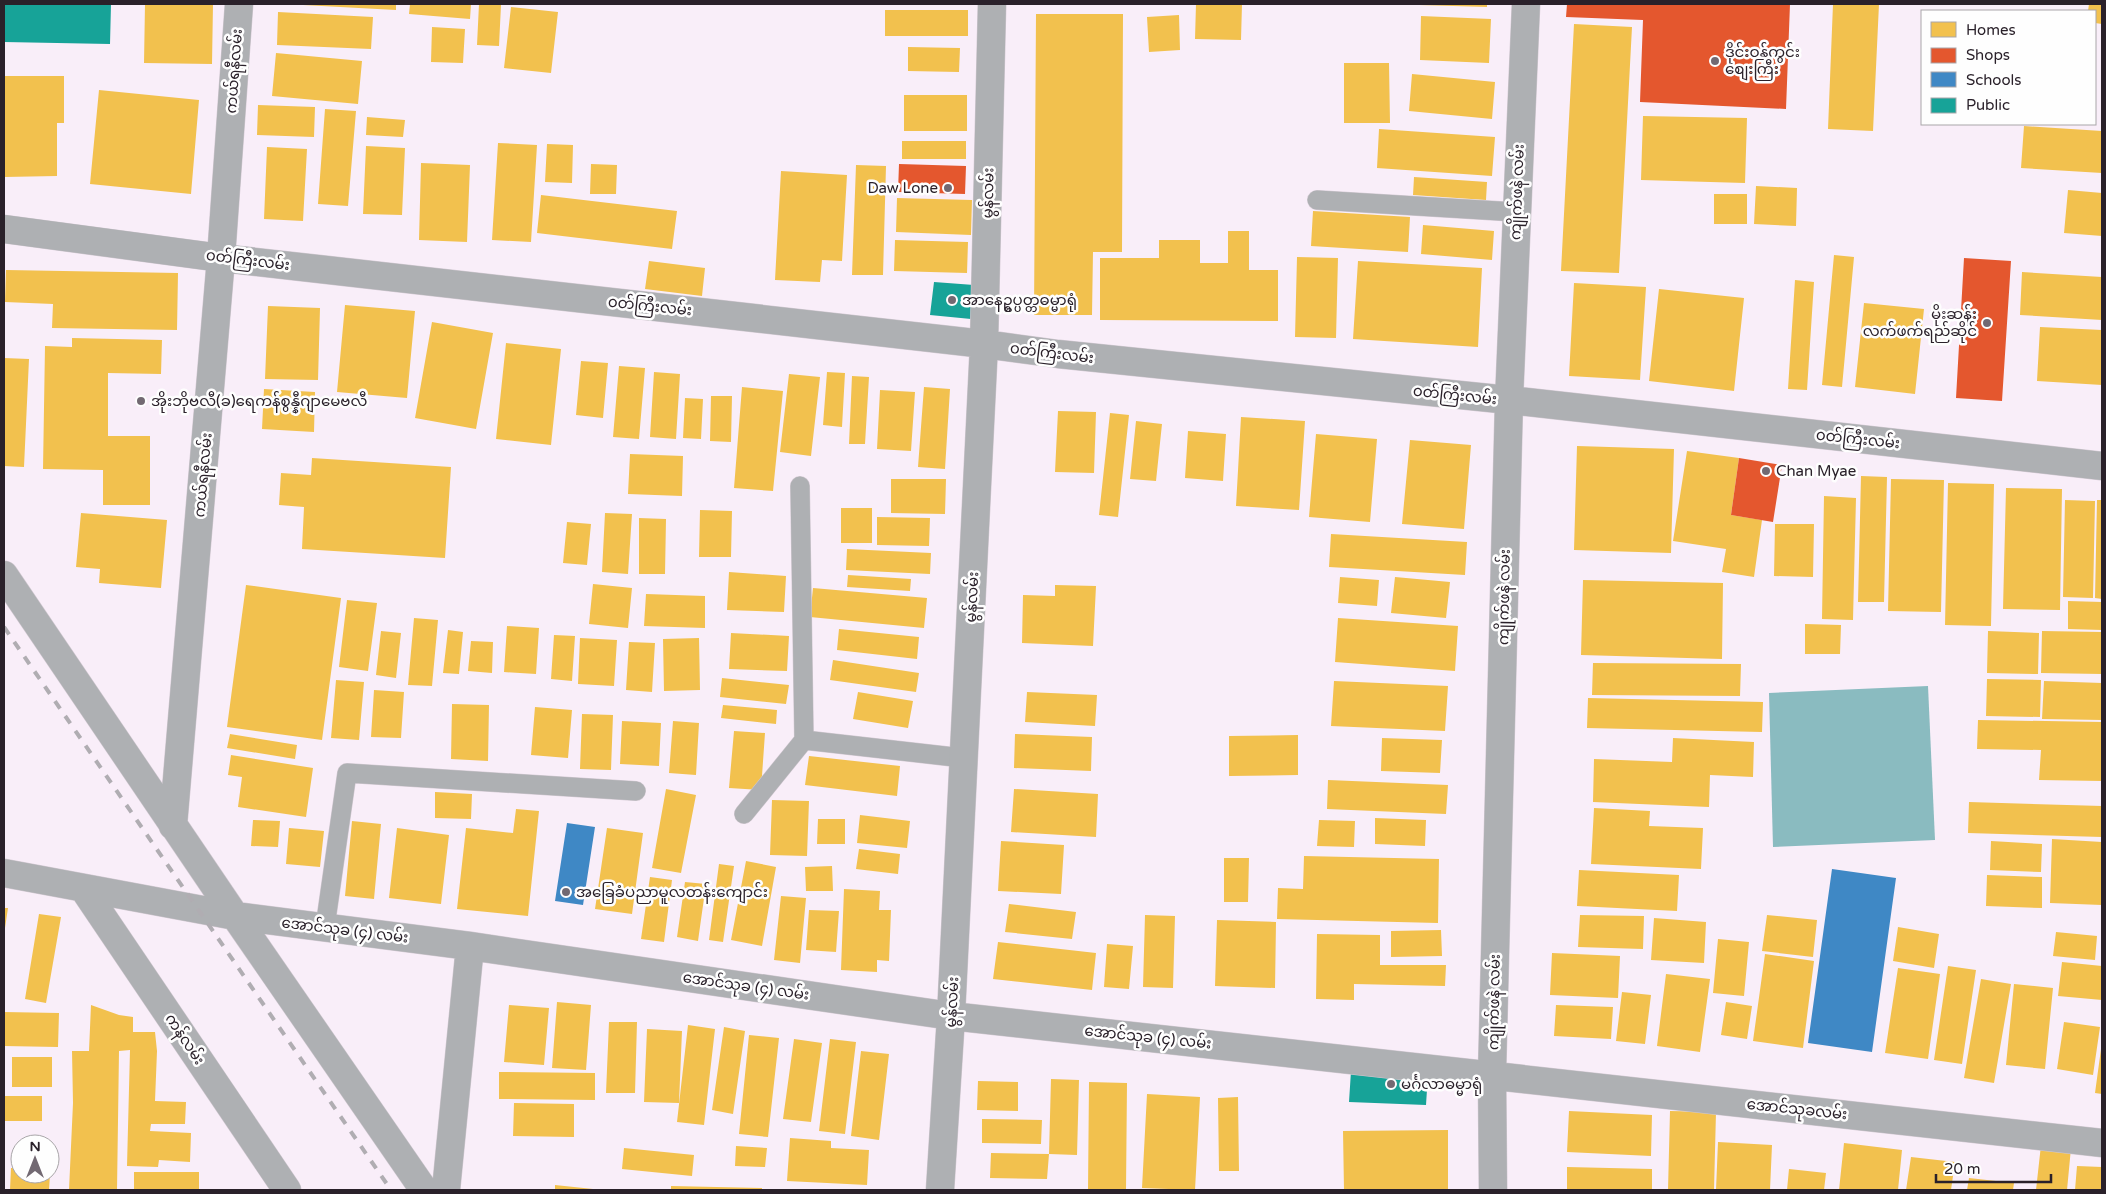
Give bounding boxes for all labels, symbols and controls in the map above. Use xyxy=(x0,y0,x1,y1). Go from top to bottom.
legend xyxy=(1921,10,2096,125)
text: Homes xyxy=(1966,21,2016,39)
street label: ကယ်ရနီလမ်း xyxy=(221,28,249,114)
place label: ဒိုင်းဝန်ကွင်း စျေးကြီး xyxy=(1725,42,1800,81)
text: Shops xyxy=(1966,46,2010,64)
marker: ဒိုင်းဝန်ကွင်း စျေးကြီး xyxy=(1709,55,1721,67)
text: Schools xyxy=(1966,71,2022,89)
text: Public xyxy=(1966,96,2010,114)
street label: ကျိုက်ဖနဲ လမ်း xyxy=(1505,144,1531,241)
street label: မွန်လမ်း xyxy=(978,167,1000,219)
place label: Daw Lone xyxy=(867,179,938,197)
marker: Daw Lone xyxy=(942,182,954,194)
street label: ၀တ်ကြီးလမ်း xyxy=(205,245,291,277)
place label: အာနေဥ္စပ္ပတ္တဓမ္မာရုံ xyxy=(962,291,1077,312)
street label: ၀တ်ကြီးလမ်း xyxy=(607,292,693,322)
marker: အာနေဥ္စပ္ပတ္တဓမ္မာရုံ xyxy=(946,294,958,306)
place label: မိုးဆန်း လက်ဖက်ရည်ဆိုင် xyxy=(1863,304,1977,343)
marker: မိုးဆန်း လက်ဖက်ရည်ဆိုင် xyxy=(1981,317,1993,329)
street label: ၀တ်ကြီးလမ်း xyxy=(1009,338,1095,370)
street label: ၀တ်ကြီးလမ်း xyxy=(1412,381,1498,411)
place label: အိုးဘိုဗလီ(ခ)ရေကန်စွန္နီဂျာမေဗလီ xyxy=(151,391,367,414)
marker: အိုးဘိုဗလီ(ခ)ရေကန်စွန္နီဂျာမေဗလီ xyxy=(135,395,147,407)
street label: ၀တ်ကြီးလမ်း xyxy=(1815,425,1901,455)
street label: ကယ်ရနီလမ်း xyxy=(189,432,219,518)
place label: Chan Myae xyxy=(1776,462,1856,480)
marker: Chan Myae xyxy=(1760,465,1772,477)
street label: ကျိုက်ဖနဲ လမ်း xyxy=(1493,549,1517,645)
street label: မွန်လမ်း xyxy=(961,571,985,623)
place label: အခြေခံပညာမူလတန်းကျောင်း xyxy=(576,882,768,904)
marker: အခြေခံပညာမူလတန်းကျောင်း xyxy=(560,886,572,898)
street label: အောင်သုခ (၄) လမ်း xyxy=(280,912,410,950)
street label: ကျိုက်ဖနဲ လမ်း xyxy=(1483,954,1507,1050)
street label: အောင်သုခ (၄) လမ်း xyxy=(681,967,811,1007)
street label: မွန်လမ်း xyxy=(941,976,965,1028)
street label: ကန်လမ်း xyxy=(159,1010,209,1070)
street label: အောင်သုခ (၄) လမ်း xyxy=(1083,1020,1212,1056)
place label: မင်္ဂလာဓမ္မာရုံ xyxy=(1401,1074,1482,1096)
marker: မင်္ဂလာဓမ္မာရုံ xyxy=(1385,1078,1397,1090)
street label: အောင်သုခလမ်း xyxy=(1745,1094,1848,1126)
north arrow xyxy=(10,1134,60,1184)
text: N xyxy=(29,1138,41,1155)
scale bar xyxy=(1936,1152,2051,1184)
text: 20 m xyxy=(1944,1160,1981,1178)

